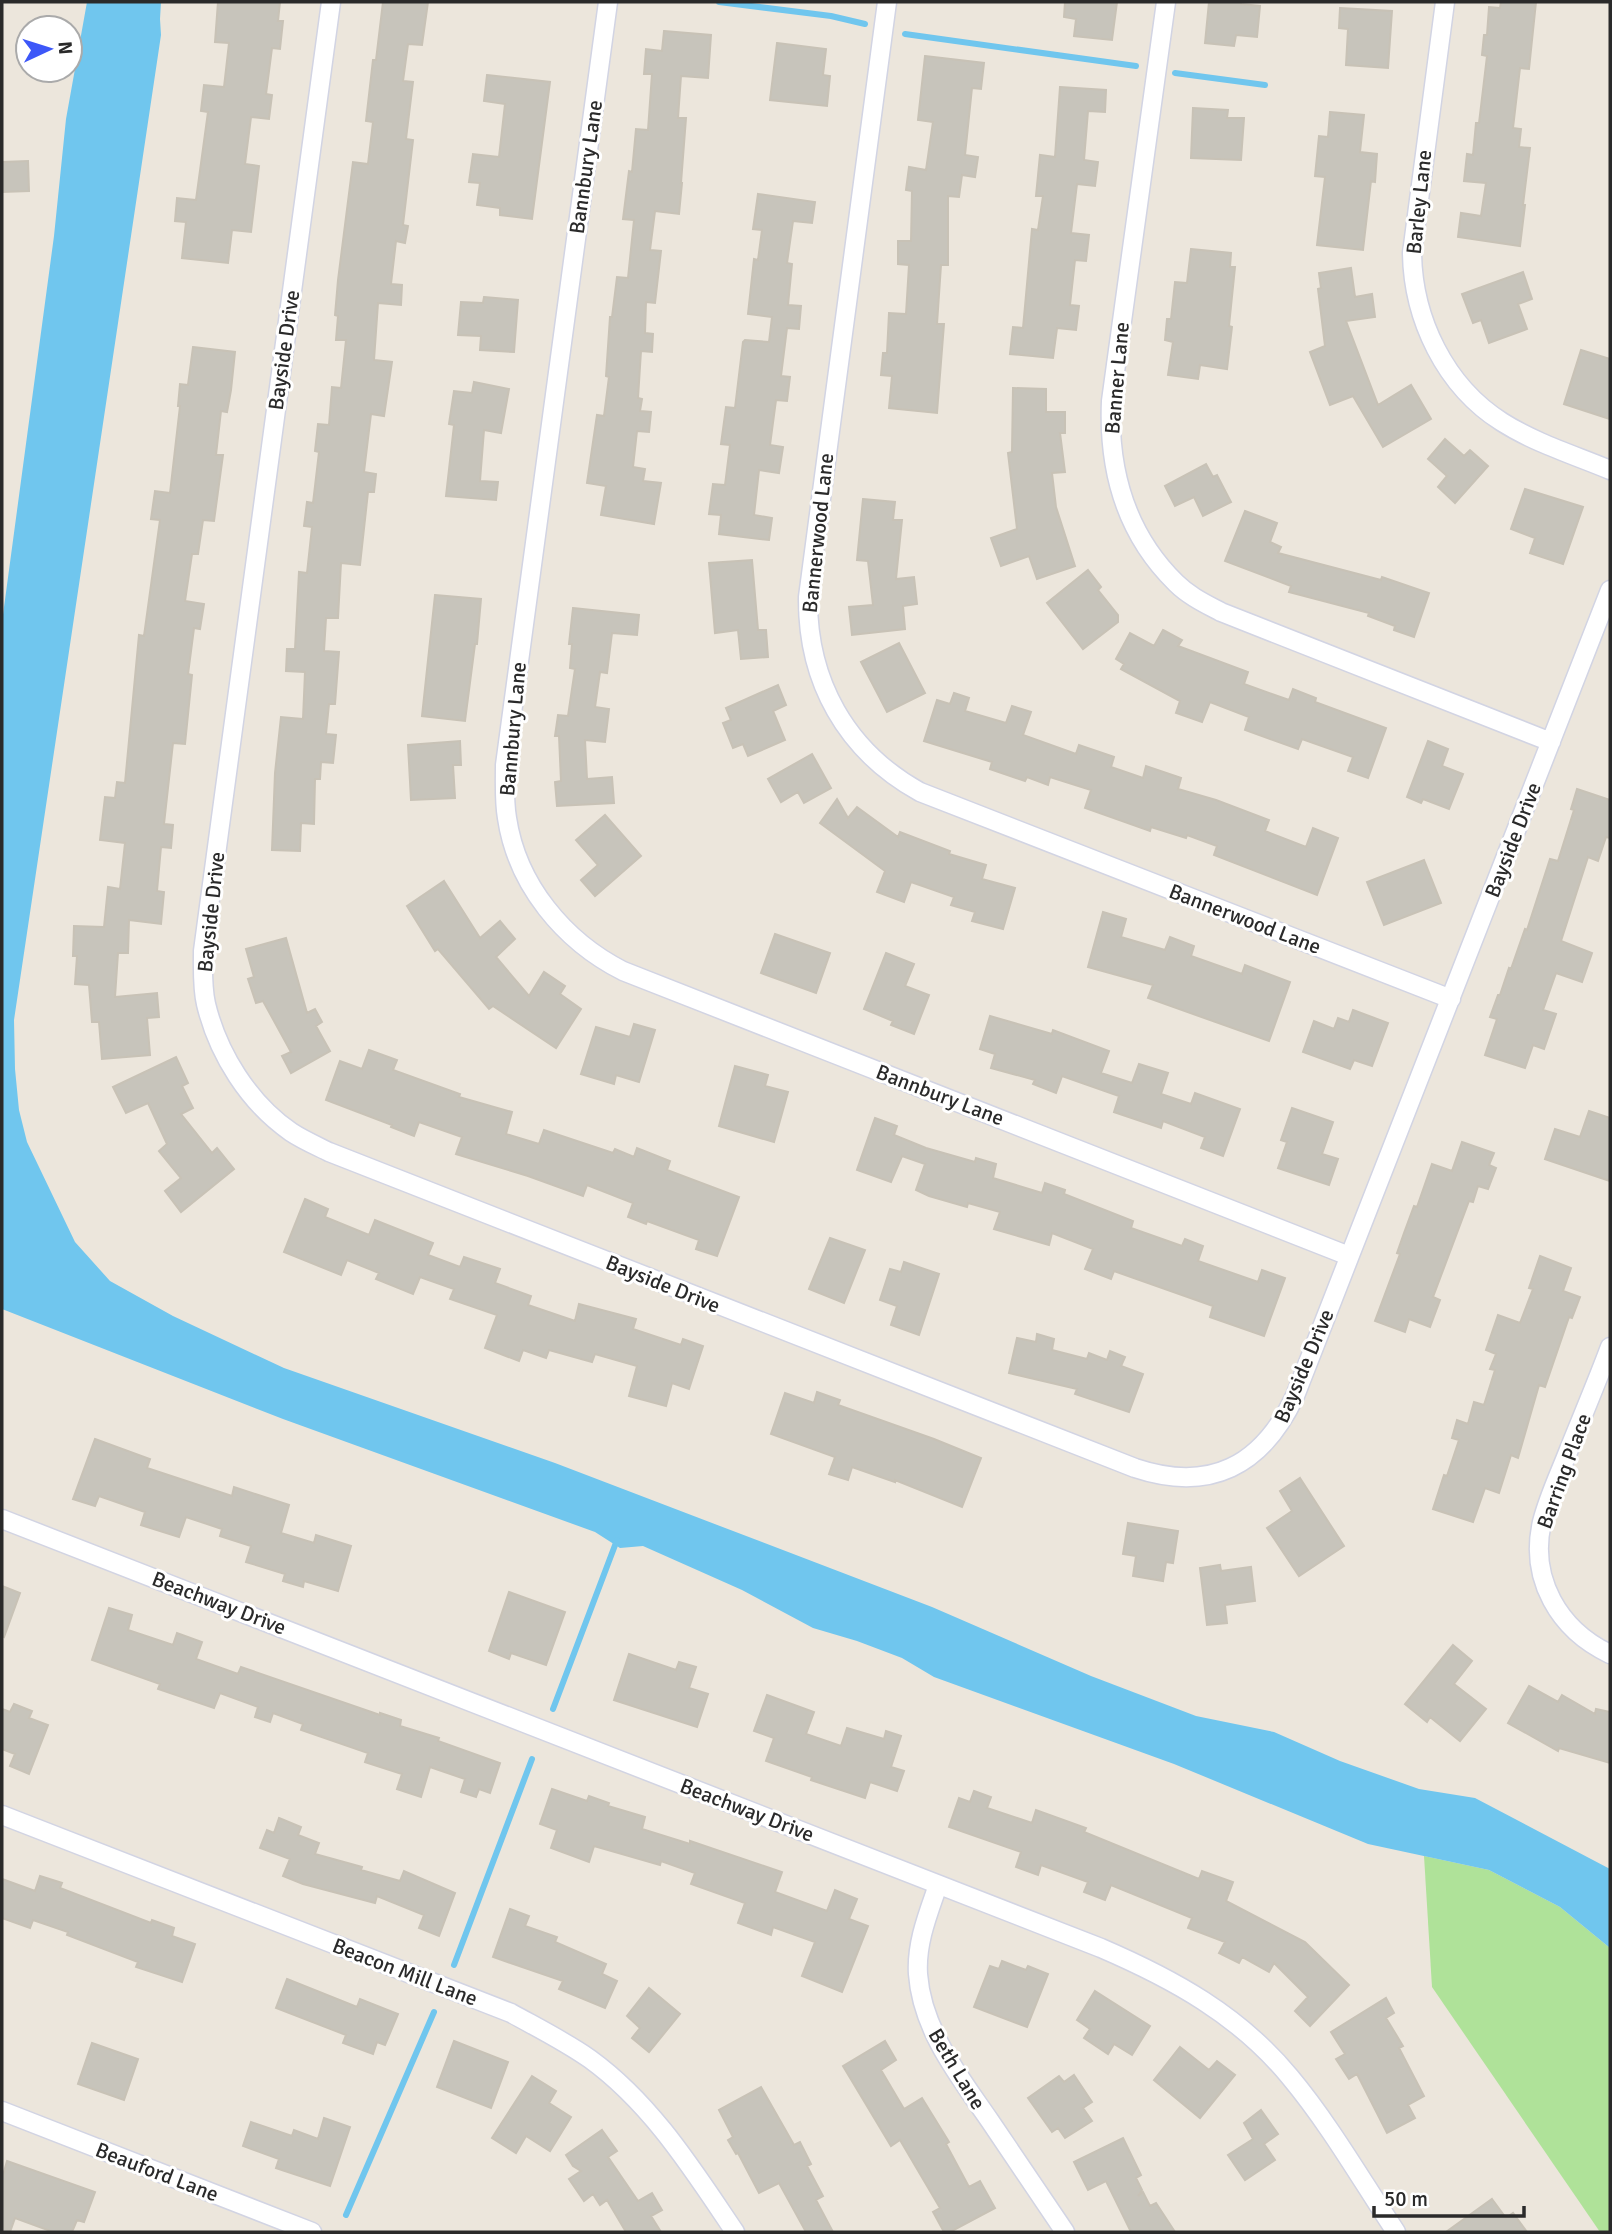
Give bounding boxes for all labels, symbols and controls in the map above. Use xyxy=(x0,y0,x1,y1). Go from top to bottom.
north arrow xyxy=(14,14,84,84)
text: N xyxy=(53,40,77,55)
street label: Bannbury Lane xyxy=(564,98,608,236)
street label: Barley Lane xyxy=(1401,148,1437,256)
street label: Bayside Drive xyxy=(263,288,305,412)
street label: Banner Lane xyxy=(1099,321,1135,435)
street label: Bannerwood Lane xyxy=(797,452,839,614)
street label: Bannbury Lane xyxy=(494,661,532,797)
street label: Bayside Drive xyxy=(1479,779,1547,901)
street label: Bayside Drive xyxy=(192,850,230,974)
street label: Bannerwood Lane xyxy=(1165,878,1325,960)
street label: Bannbury Lane xyxy=(872,1059,1008,1131)
street label: Bayside Drive xyxy=(602,1249,724,1319)
street label: Bayside Drive xyxy=(1268,1305,1340,1427)
street label: Barring Place xyxy=(1531,1410,1597,1532)
street label: Beachway Drive xyxy=(148,1566,290,1640)
street label: Beachway Drive xyxy=(676,1773,818,1847)
street label: Beacon Mill Lane xyxy=(329,1932,481,2012)
street label: Beth Lane xyxy=(923,2024,991,2114)
street label: Beauford Lane xyxy=(92,2137,222,2207)
scale bar xyxy=(1374,2174,1524,2218)
text: 50 m xyxy=(1384,2186,1428,2212)

